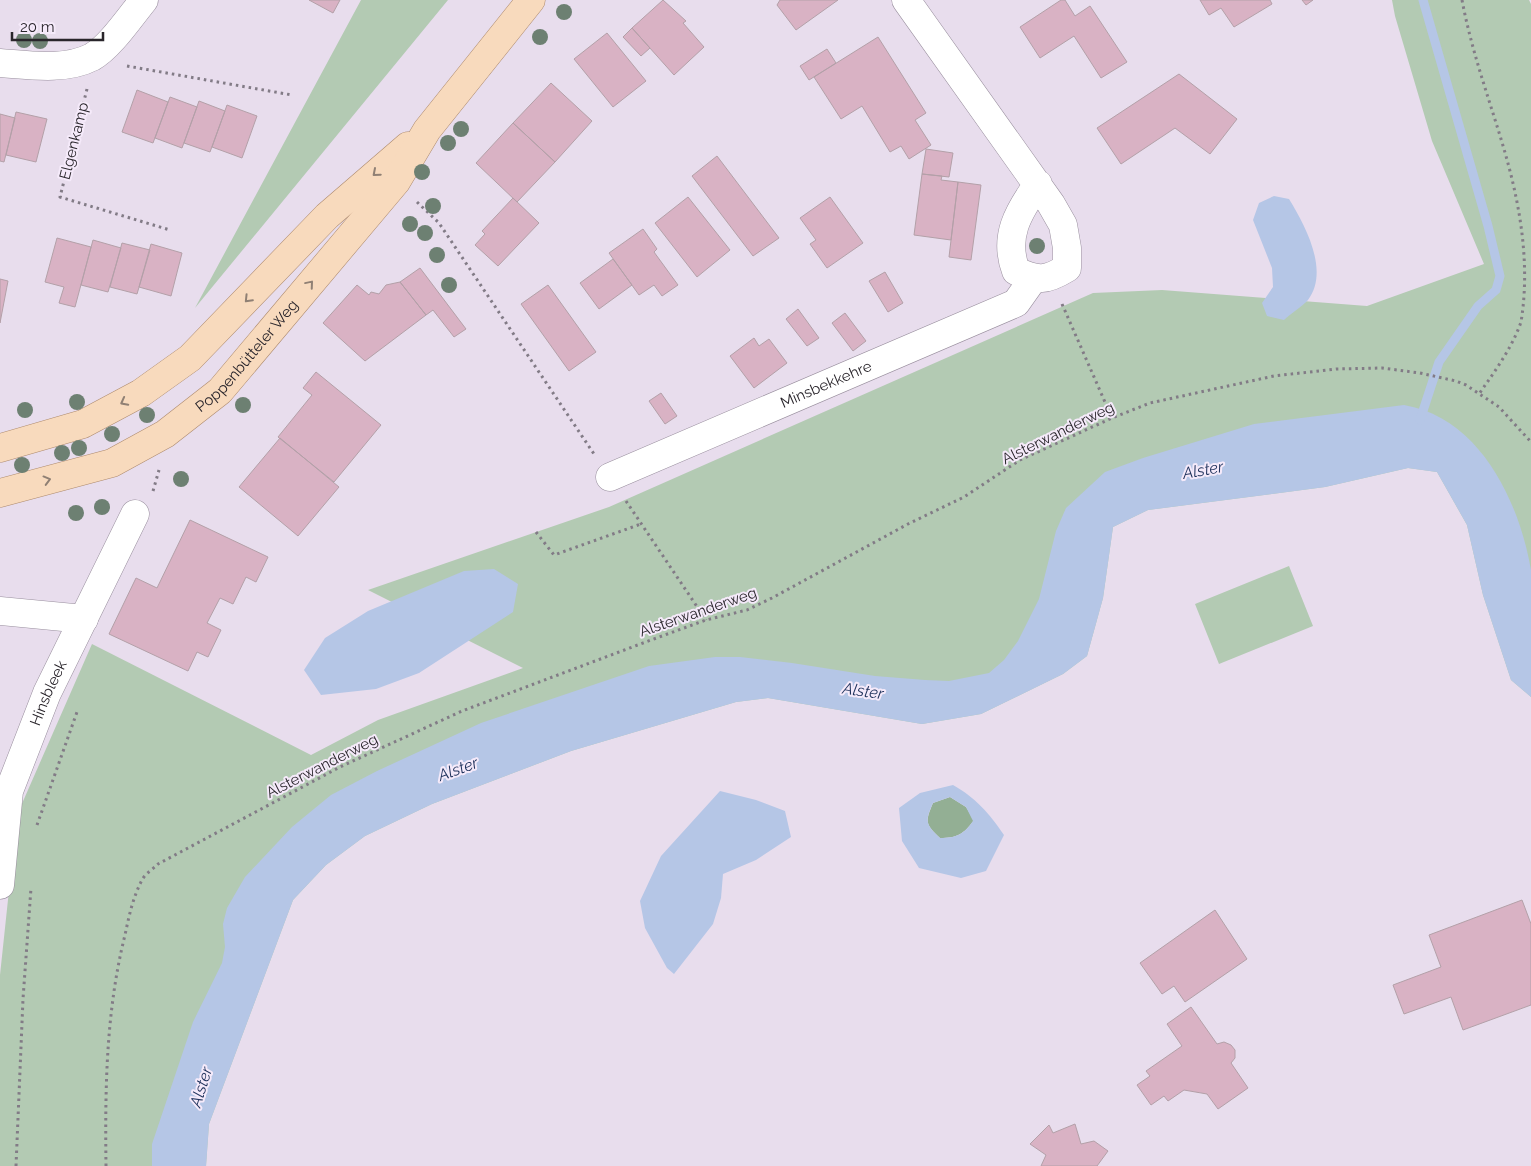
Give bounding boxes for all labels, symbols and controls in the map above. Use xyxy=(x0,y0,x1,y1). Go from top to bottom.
scale bar xyxy=(12,10,104,42)
text: 20 m xyxy=(20,18,55,36)
street label: Elgenkamp xyxy=(56,100,92,182)
one-way arrow xyxy=(373,168,382,177)
one-way arrow xyxy=(305,280,314,289)
one-way arrow xyxy=(244,293,253,302)
street label: Poppenbütteler Weg xyxy=(192,296,302,416)
street label: Minsbekkehre xyxy=(778,357,874,412)
one-way arrow xyxy=(120,396,129,406)
street label: Alsterwanderweg xyxy=(999,398,1117,468)
water label: Alster xyxy=(1180,457,1225,483)
one-way arrow xyxy=(43,475,52,486)
street label: Alsterwanderweg xyxy=(637,584,759,640)
street label: Hinsbleek xyxy=(26,657,71,728)
water label: Alster xyxy=(840,679,885,703)
street label: Alsterwanderweg xyxy=(263,730,381,802)
water label: Alster xyxy=(434,753,481,785)
water label: Alster xyxy=(186,1064,216,1110)

